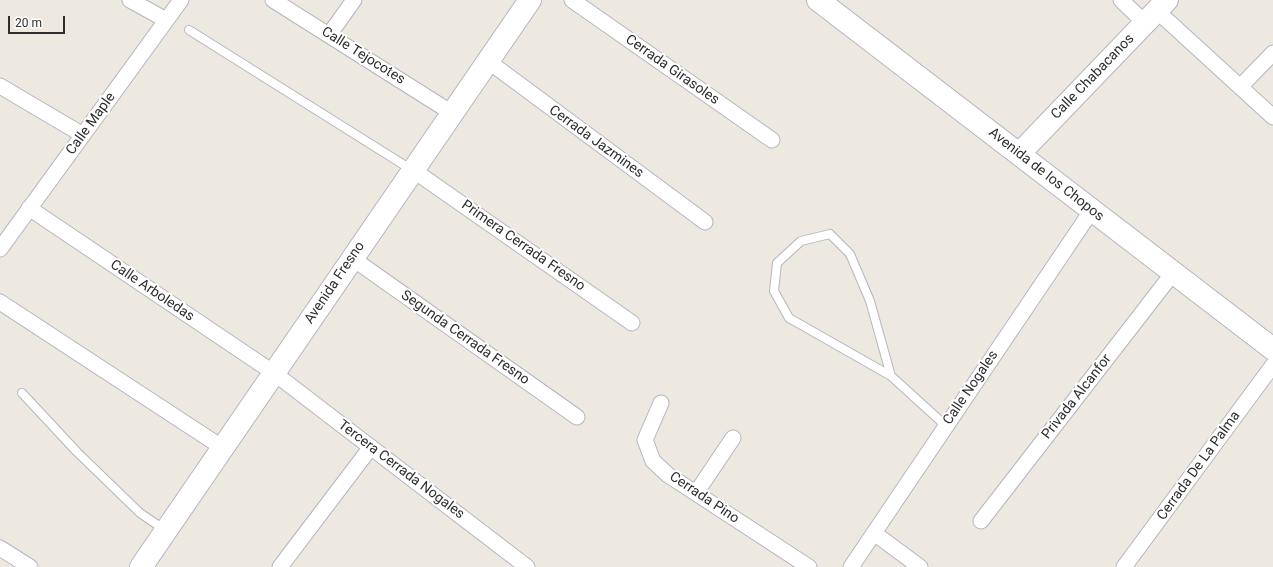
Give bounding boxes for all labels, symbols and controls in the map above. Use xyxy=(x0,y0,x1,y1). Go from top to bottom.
scale bar xyxy=(10,8,67,34)
text: 20 m xyxy=(15,16,42,30)
street label: Calle Tejocotes xyxy=(318,24,408,88)
street label: Cerrada Girasoles xyxy=(622,31,722,109)
street label: Calle Chabacanos xyxy=(1048,31,1138,123)
street label: Calle Maple xyxy=(63,90,119,158)
street label: Cerrada Jazmines xyxy=(545,102,647,182)
street label: Avenida de los Chopos xyxy=(985,125,1107,225)
street label: Primera Cerrada Fresno xyxy=(458,197,588,295)
street label: Avenida Fresno xyxy=(301,239,369,327)
street label: Calle Arboledas xyxy=(107,257,197,325)
street label: Segunda Cerrada Fresno xyxy=(398,287,532,389)
street label: Calle Nogales xyxy=(940,348,1002,428)
street label: Privada Alcanfor xyxy=(1039,351,1115,443)
street label: Cerrada De La Palma xyxy=(1154,408,1244,524)
street label: Tercera Cerrada Nogales xyxy=(334,417,468,523)
street label: Cerrada Pino xyxy=(666,469,742,527)

